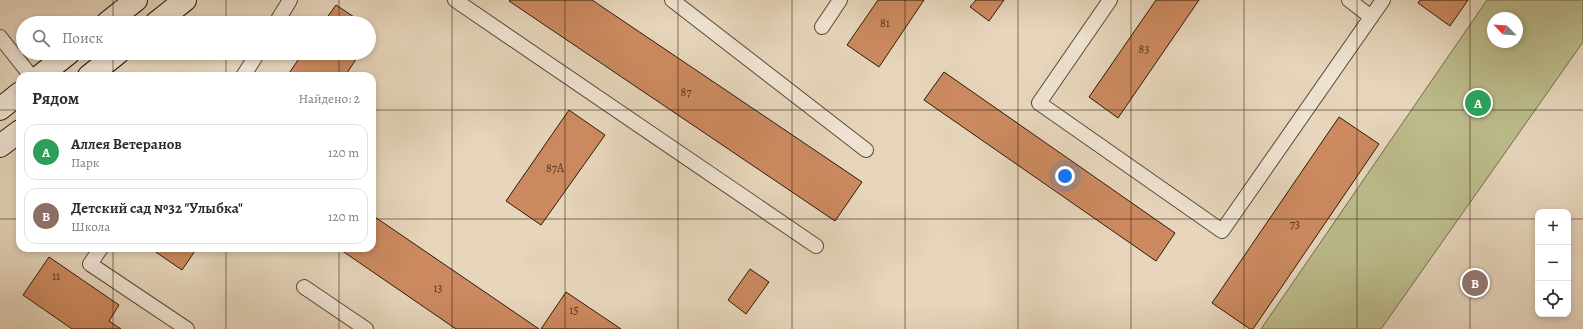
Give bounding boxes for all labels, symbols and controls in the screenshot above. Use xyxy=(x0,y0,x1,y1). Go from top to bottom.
north arrow xyxy=(1487,12,1523,48)
house number: 81 xyxy=(880,15,890,31)
search box xyxy=(16,16,376,60)
icon: search xyxy=(30,27,52,49)
text: Поиск xyxy=(62,28,103,48)
house number: 83 xyxy=(1139,41,1149,57)
house number: 87 xyxy=(681,84,692,100)
text: Рядом xyxy=(32,87,79,110)
pin: A xyxy=(1465,88,1491,118)
text: Найдено: 2 xyxy=(299,90,360,107)
text: Аллея Ветеранов xyxy=(71,134,182,154)
text: A xyxy=(42,144,50,161)
text: 120 m xyxy=(328,144,359,161)
text: Парк xyxy=(71,154,100,171)
house number: 87А xyxy=(546,160,565,176)
your location xyxy=(1055,166,1075,186)
text: Детский сад №32 "Улыбка" xyxy=(71,198,243,218)
text: B xyxy=(42,208,50,225)
text: 120 m xyxy=(328,208,359,225)
map controls xyxy=(1535,209,1571,317)
button: + xyxy=(1535,209,1571,245)
house number: 73 xyxy=(1290,216,1300,232)
text: Школа xyxy=(71,218,110,235)
button: − xyxy=(1535,245,1571,281)
house number: 11 xyxy=(52,268,60,284)
pin: B xyxy=(1462,268,1488,298)
house number: 13 xyxy=(433,280,443,296)
button: locate xyxy=(1535,281,1571,317)
house number: 15 xyxy=(569,302,579,318)

